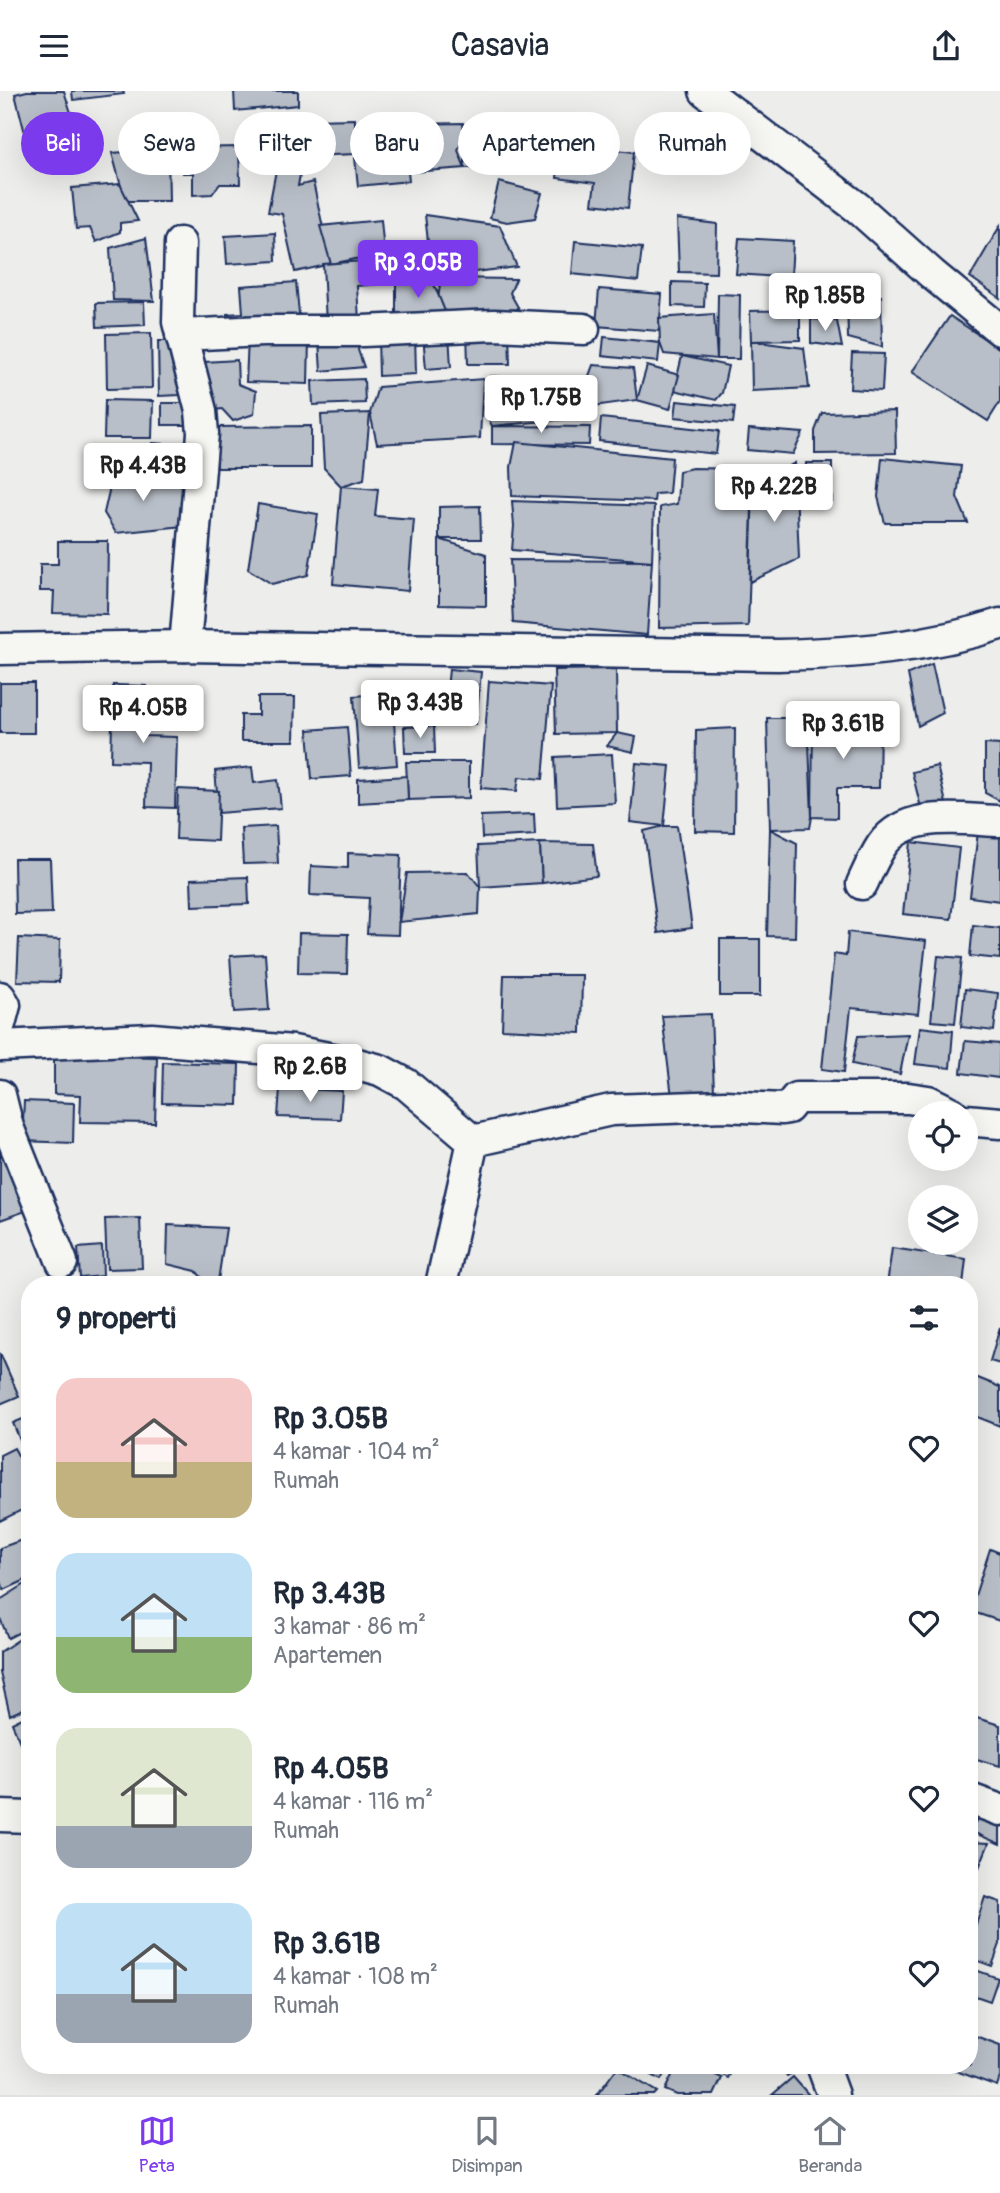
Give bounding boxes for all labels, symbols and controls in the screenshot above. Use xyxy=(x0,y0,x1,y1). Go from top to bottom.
text: Casavia xyxy=(451,26,549,66)
icon: menu xyxy=(35,27,73,65)
icon: share xyxy=(927,27,965,65)
chip: Beli xyxy=(21,112,104,175)
chip: Sewa xyxy=(118,112,220,175)
chip: Filter xyxy=(234,112,336,175)
chip: Baru xyxy=(350,112,444,175)
chip: Apartemen xyxy=(458,112,620,175)
chip: Rumah xyxy=(634,112,751,175)
pin: Rp 3.05B xyxy=(346,241,490,300)
text: Rp 3.05B xyxy=(374,248,462,277)
pin: Rp 1.85B xyxy=(753,273,897,333)
text: Rp 1.85B xyxy=(785,281,865,310)
pin: Rp 1.75B xyxy=(469,375,613,435)
text: Rp 1.75B xyxy=(501,383,581,412)
pin: Rp 4.43B xyxy=(71,443,215,503)
text: Rp 4.43B xyxy=(100,451,186,480)
pin: Rp 4.22B xyxy=(702,465,846,524)
text: Rp 4.22B xyxy=(731,472,817,501)
pin: Rp 3.43B xyxy=(348,681,492,740)
pin: Rp 4.05B xyxy=(71,685,215,745)
text: Rp 3.43B xyxy=(377,688,463,717)
text: Rp 4.05B xyxy=(99,693,187,722)
pin: Rp 3.61B xyxy=(771,701,915,761)
text: Rp 3.61B xyxy=(802,709,884,738)
pin: Rp 2.6B xyxy=(245,1045,375,1104)
text: Rp 2.6B xyxy=(273,1052,347,1081)
map controls xyxy=(908,1101,978,1255)
button: locate xyxy=(908,1101,978,1171)
button: layers xyxy=(908,1185,978,1255)
icon: filters xyxy=(905,1299,943,1337)
text: 9 properti xyxy=(56,1300,176,1337)
text: Rp 3.05B xyxy=(273,1400,388,1437)
icon: home xyxy=(112,1406,196,1490)
icon: heart xyxy=(905,1429,943,1467)
text: 4 kamar · 104 m² xyxy=(273,1437,440,1466)
text: Rumah xyxy=(273,1466,339,1495)
text: Rp 3.43B xyxy=(273,1575,385,1612)
icon: home xyxy=(112,1581,196,1665)
icon: heart xyxy=(905,1604,943,1642)
text: 3 kamar · 86 m² xyxy=(273,1612,426,1641)
text: Apartemen xyxy=(273,1641,382,1670)
text: Rp 4.05B xyxy=(273,1750,389,1787)
icon: home xyxy=(112,1756,196,1840)
icon: heart xyxy=(905,1779,943,1817)
text: 4 kamar · 116 m² xyxy=(273,1787,433,1816)
text: Rumah xyxy=(273,1816,339,1845)
text: Rp 3.61B xyxy=(273,1925,381,1962)
icon: home xyxy=(112,1931,196,2015)
icon: heart xyxy=(905,1954,943,1992)
text: 4 kamar · 108 m² xyxy=(273,1962,438,1991)
text: Rumah xyxy=(273,1991,339,2020)
tab: Peta xyxy=(138,2112,176,2178)
tab: Disimpan xyxy=(451,2112,523,2178)
tab: Beranda xyxy=(798,2112,862,2178)

